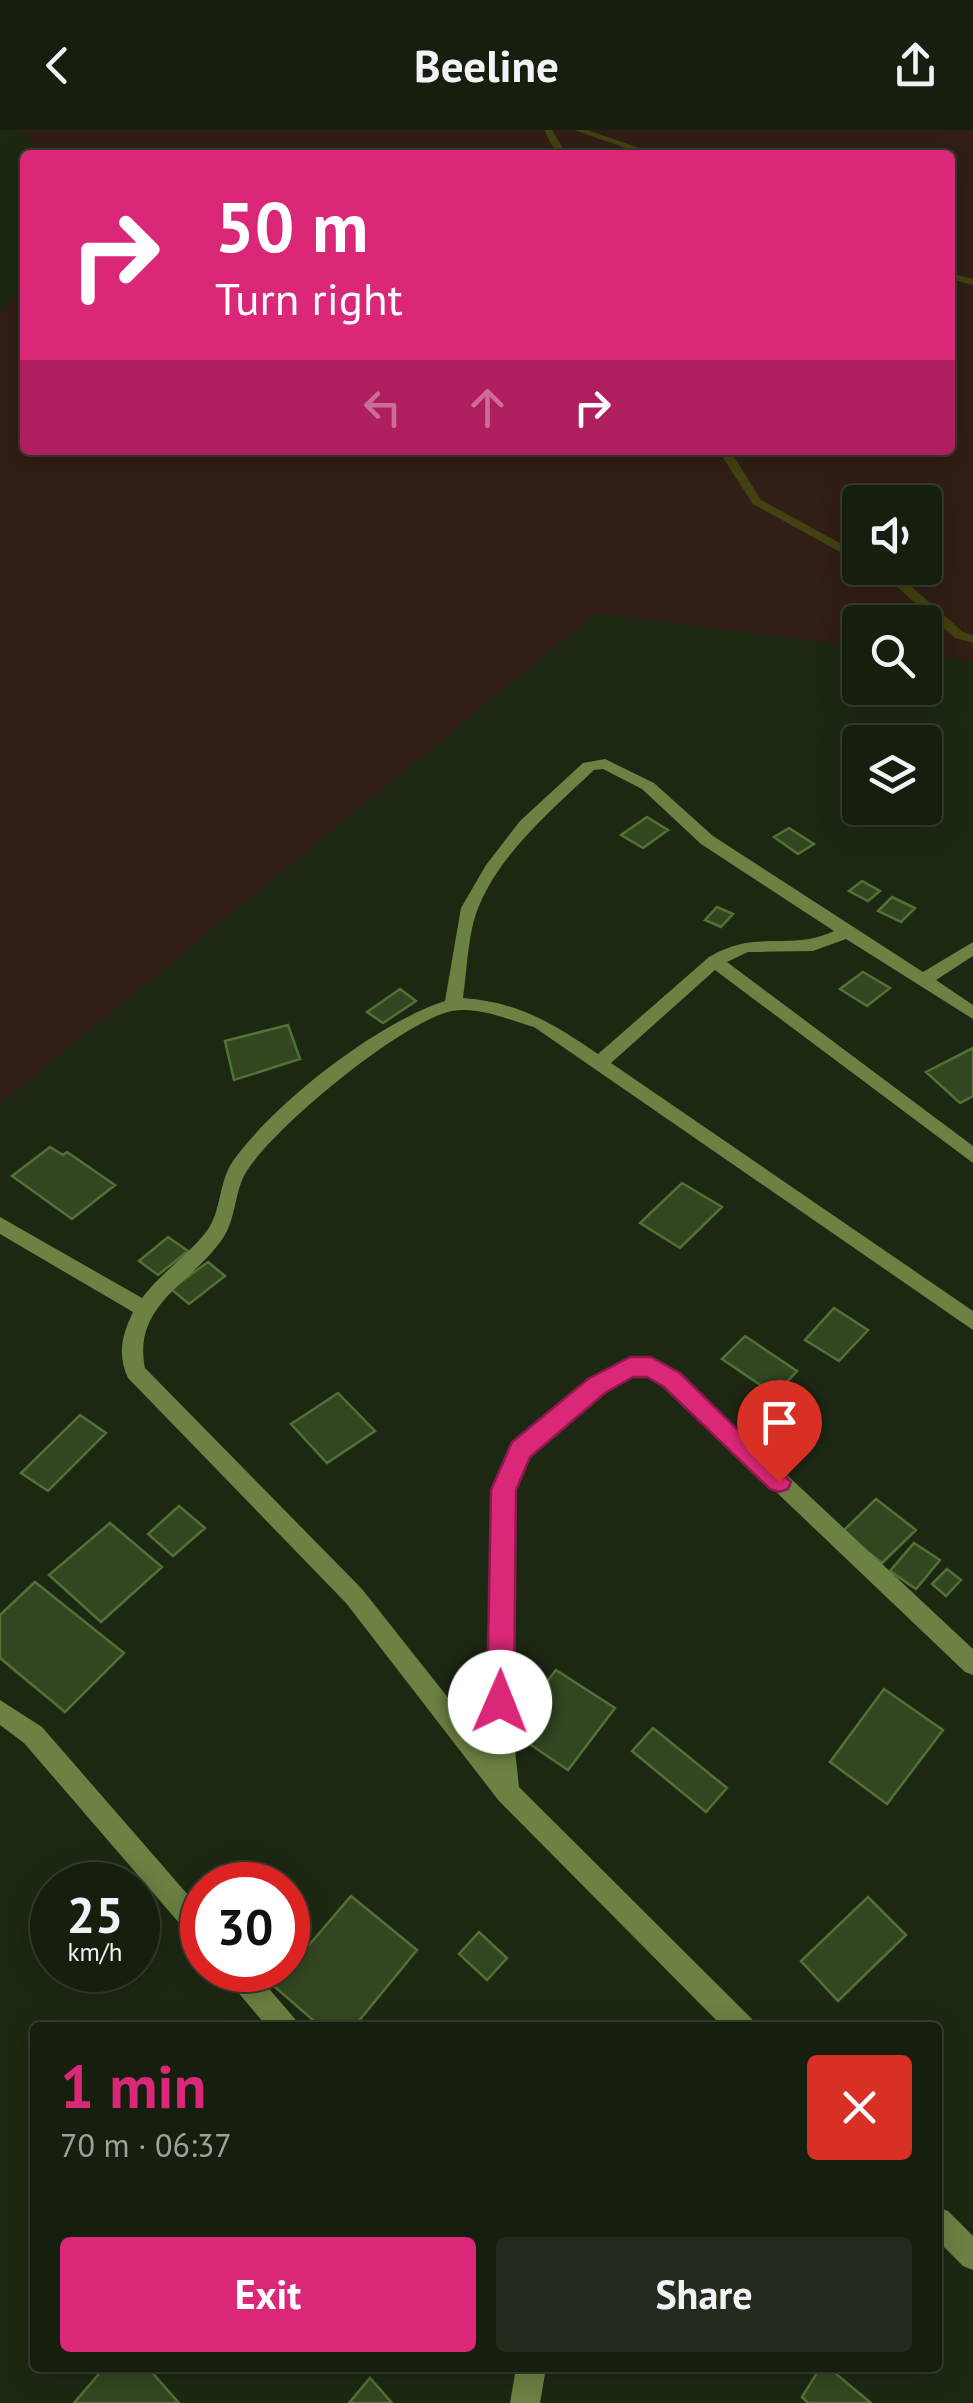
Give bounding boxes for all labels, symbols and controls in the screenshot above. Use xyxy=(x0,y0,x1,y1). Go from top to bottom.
text: Beeline xyxy=(414,36,559,94)
icon: back xyxy=(30,38,85,93)
icon: share xyxy=(888,38,943,93)
text: 50 m xyxy=(215,181,368,271)
icon: right xyxy=(50,190,180,320)
text: Turn right xyxy=(215,269,403,327)
icon: left xyxy=(355,380,410,435)
icon: ahead xyxy=(460,380,515,435)
icon: right xyxy=(565,380,620,435)
map controls xyxy=(842,485,942,825)
button: sound xyxy=(842,485,942,585)
button: search xyxy=(842,605,942,705)
button: layers xyxy=(842,725,942,825)
pin xyxy=(737,1380,822,1483)
icon: arrive xyxy=(752,1395,807,1450)
position arrow xyxy=(448,1650,552,1754)
speed limit sign: 30 xyxy=(180,1862,310,1992)
text: 25 xyxy=(67,1882,123,1947)
text: km/h xyxy=(68,1936,122,1968)
text: 1 min xyxy=(60,2047,206,2125)
button: close xyxy=(807,2055,912,2160)
text: 70 m · 06:37 xyxy=(60,2124,232,2166)
button: Exit xyxy=(60,2237,476,2352)
button: Share xyxy=(496,2237,912,2352)

